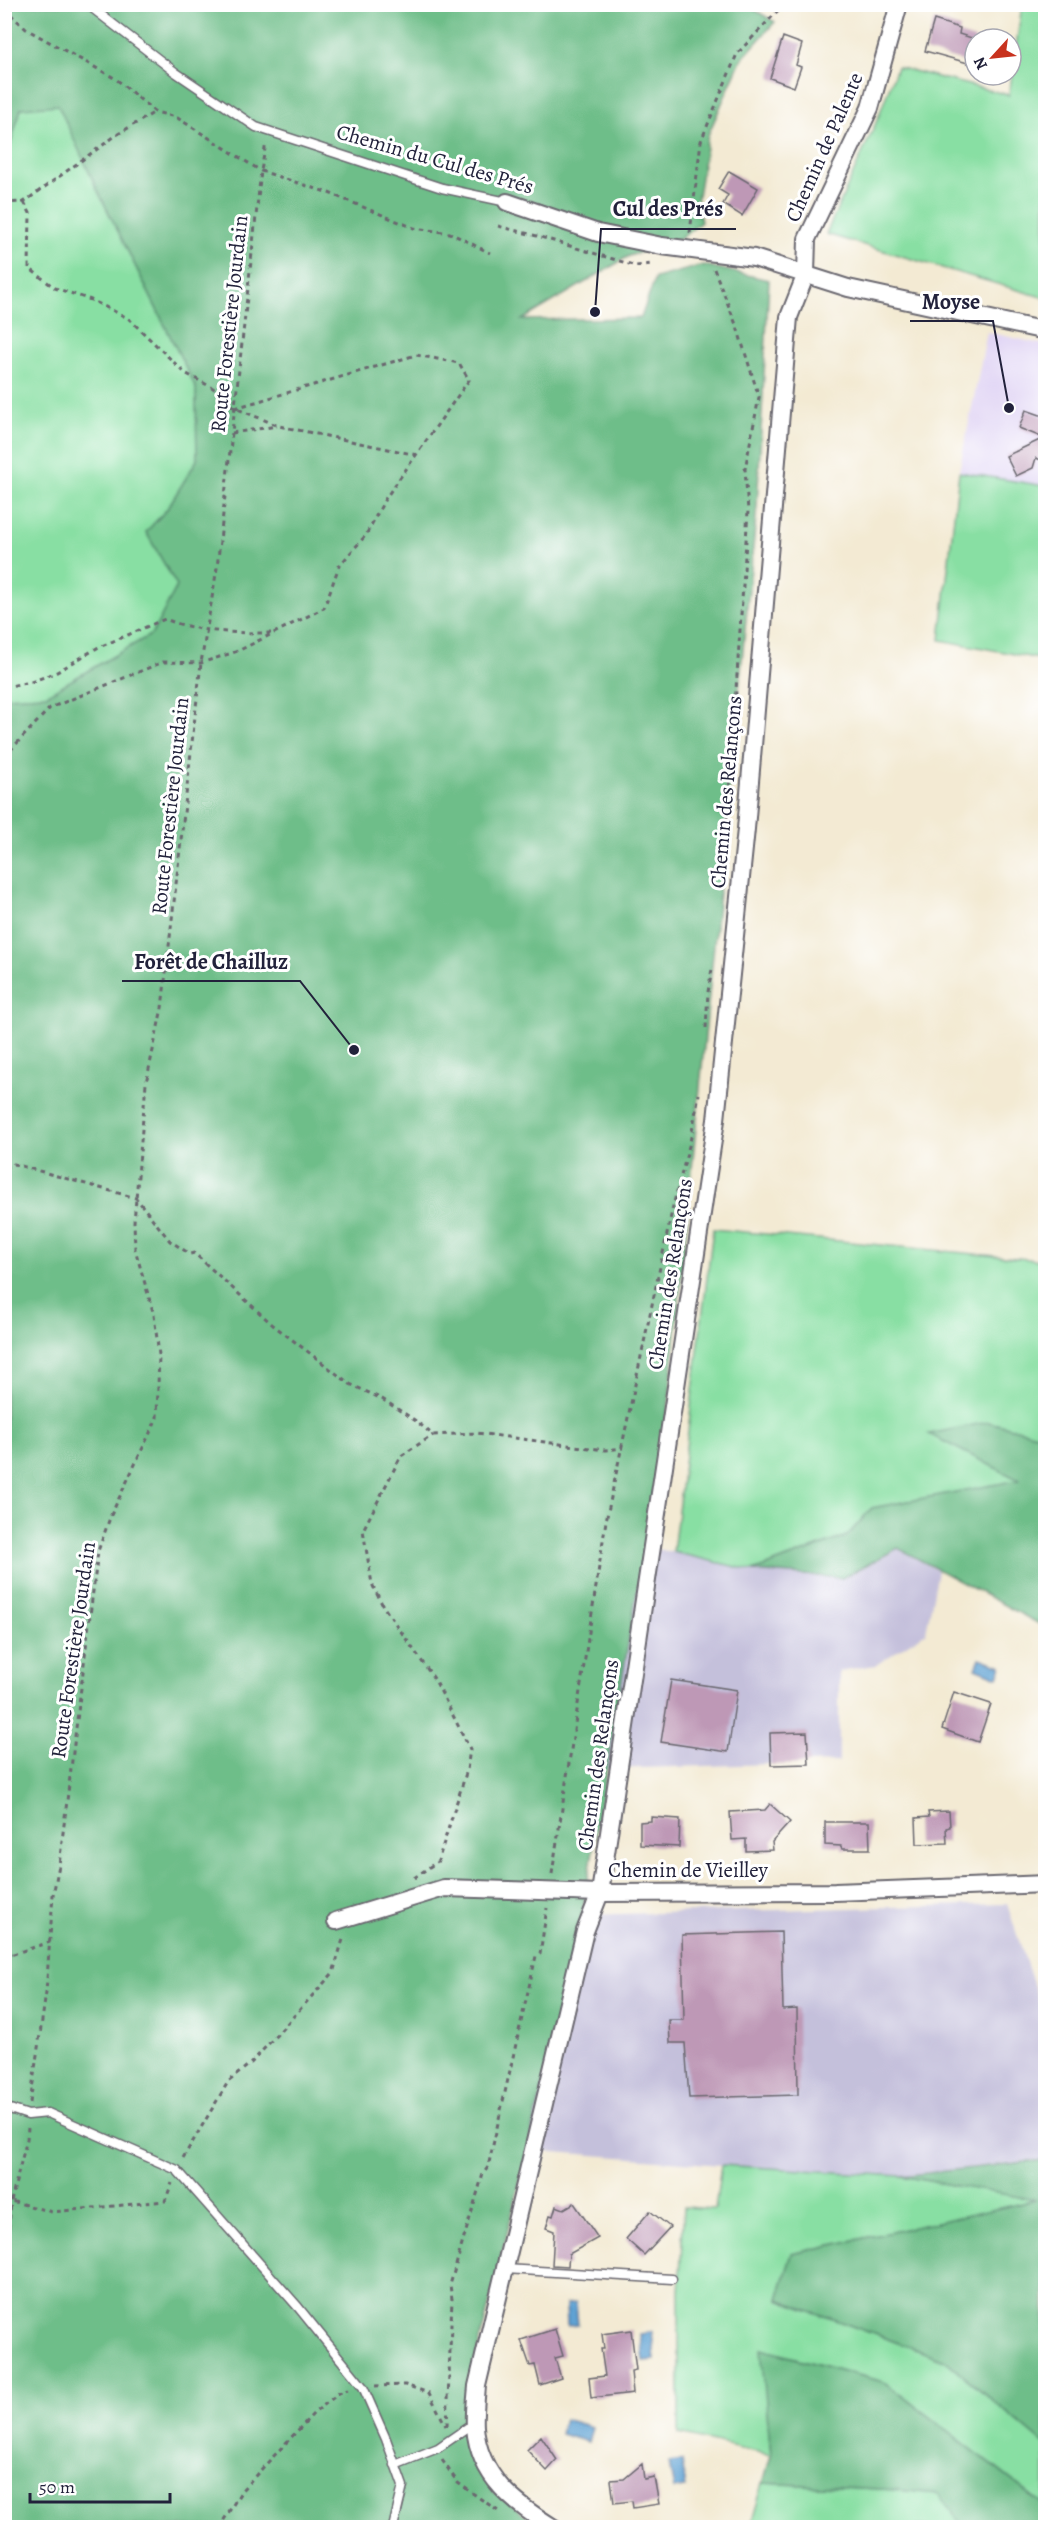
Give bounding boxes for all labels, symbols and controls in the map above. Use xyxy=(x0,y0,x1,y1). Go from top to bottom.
north arrow xyxy=(963,27,1023,87)
text: N xyxy=(968,53,993,74)
street label: Chemin de Palente xyxy=(778,68,870,226)
street label: Chemin du Cul des Prés xyxy=(333,117,537,201)
callout: Cul des Prés xyxy=(601,189,736,229)
text: Cul des Prés xyxy=(613,194,723,224)
street label: Route Forestière Jourdain xyxy=(204,214,254,434)
callout: Moyse xyxy=(910,281,993,321)
text: Moyse xyxy=(922,287,980,317)
street label: Chemin des Relançons xyxy=(704,695,748,889)
street label: Route Forestière Jourdain xyxy=(145,696,195,916)
callout: Forêt de Chailluz xyxy=(122,941,300,981)
text: Forêt de Chailluz xyxy=(134,947,288,977)
street label: Chemin des Relançons xyxy=(641,1176,699,1372)
street label: Route Forestière Jourdain xyxy=(44,1540,102,1760)
street label: Chemin des Relançons xyxy=(571,1657,625,1853)
street label: Chemin de Vieilley xyxy=(608,1856,769,1884)
scale bar xyxy=(30,2466,170,2504)
text: 50 m xyxy=(39,2475,75,2499)

